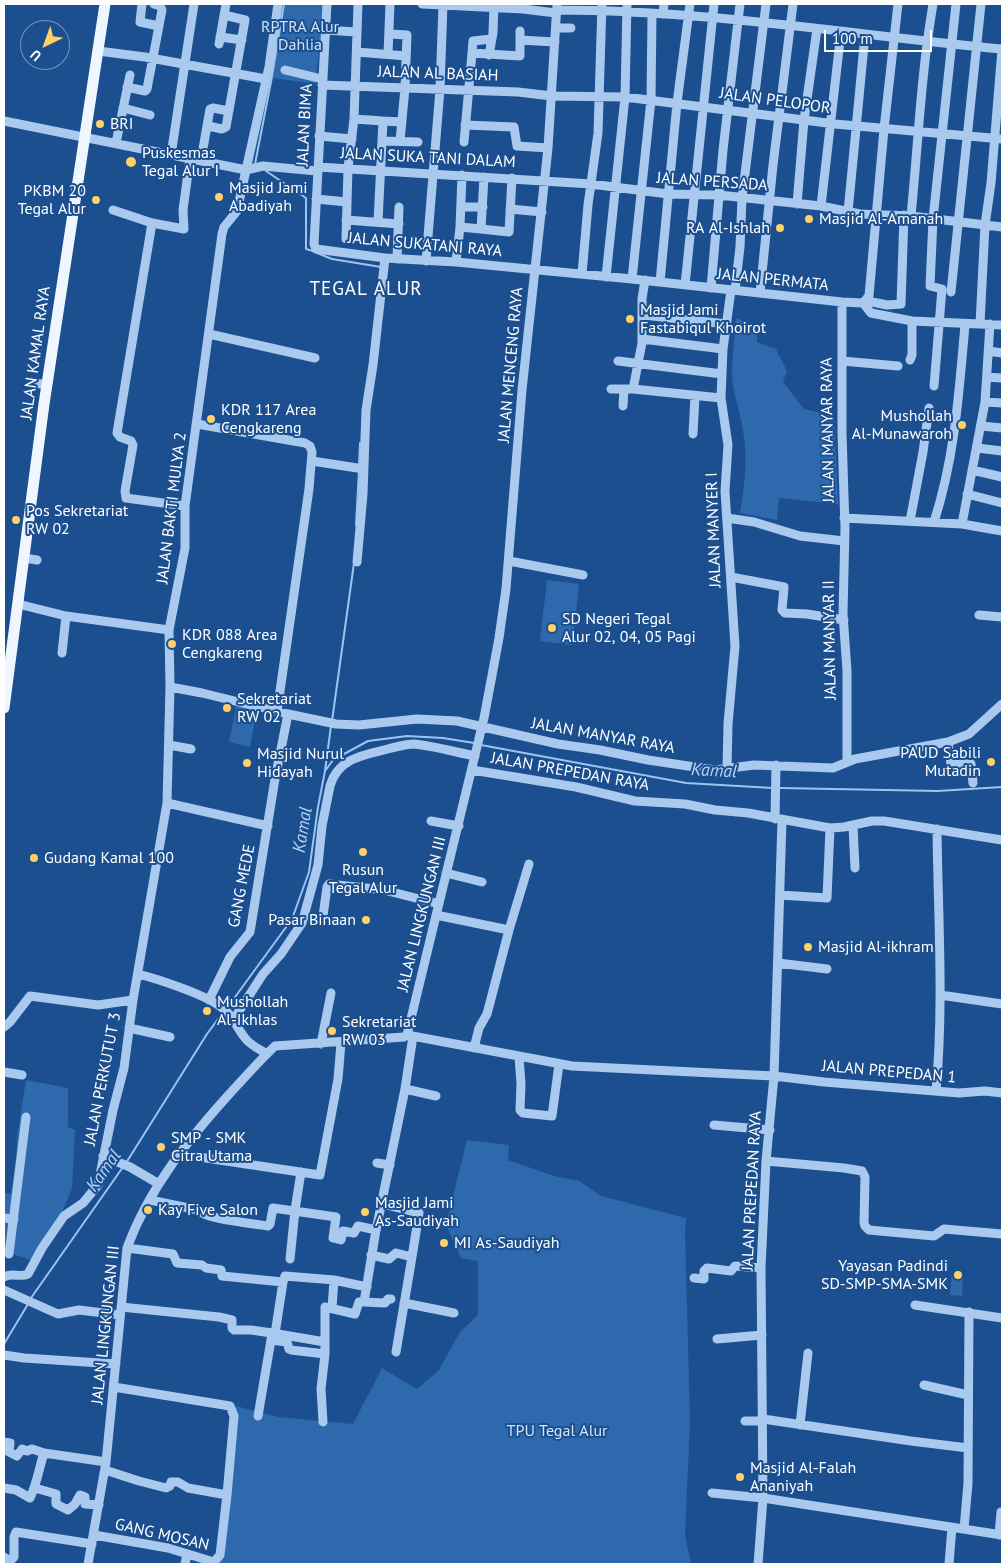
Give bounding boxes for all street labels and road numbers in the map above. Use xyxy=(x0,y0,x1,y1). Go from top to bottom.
street label: JALAN AL BASIAH xyxy=(377,62,499,86)
street label: JALAN BIMA xyxy=(293,83,317,167)
street label: JALAN PELOPOR xyxy=(718,84,832,118)
street label: JALAN SUKA TANI DALAM xyxy=(340,144,516,172)
street label: JALAN PERSADA xyxy=(656,169,768,195)
street label: JALAN SUKATANI RAYA xyxy=(347,229,503,261)
street label: JALAN PERMATA xyxy=(716,265,830,295)
street label: JALAN KAMAL RAYA xyxy=(17,285,55,421)
street label: JALAN MENCENG RAYA xyxy=(495,287,527,443)
street label: JALAN MANYAR RAYA xyxy=(817,357,839,503)
street label: JALAN BAKTI MULYA 2 xyxy=(153,431,191,585)
street label: JALAN MANYER I xyxy=(702,472,726,588)
street label: JALAN MANYAR II xyxy=(819,580,841,700)
street label: JALAN MANYAR RAYA xyxy=(530,714,676,758)
street label: JALAN PREPEDAN RAYA xyxy=(489,749,651,795)
street label: JALAN LINGKUNGAN III xyxy=(393,834,451,994)
street label: GANG MEDE xyxy=(225,843,259,929)
street label: JALAN PERKUTUT 3 xyxy=(81,1011,125,1147)
street label: JALAN PREPEDAN 1 xyxy=(821,1057,957,1087)
street label: JALAN PREPEDAN RAYA xyxy=(738,1110,766,1272)
street label: JALAN LINGKUNGAN III xyxy=(88,1245,124,1405)
street label: GANG MOSAN xyxy=(113,1515,211,1555)

